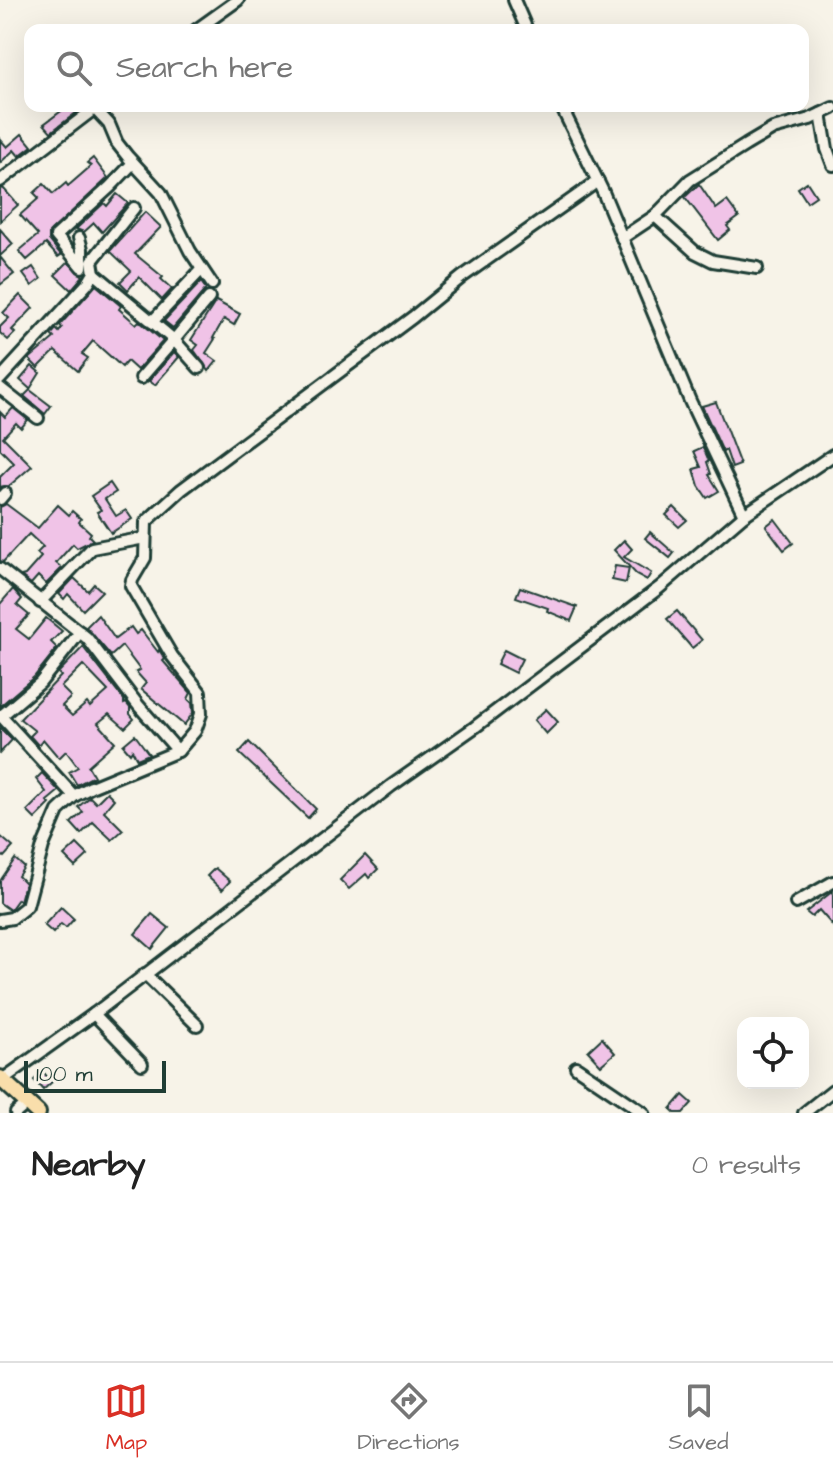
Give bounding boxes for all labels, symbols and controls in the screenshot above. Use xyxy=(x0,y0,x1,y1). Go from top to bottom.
search box xyxy=(24,24,809,112)
icon: search xyxy=(52,46,96,90)
text: Search here xyxy=(116,47,293,89)
map controls xyxy=(737,1017,809,1089)
button: locate xyxy=(737,1017,809,1089)
scale bar xyxy=(24,1057,166,1093)
text: 100 m xyxy=(36,1059,93,1090)
text: Nearby xyxy=(32,1141,146,1189)
text: 0 results xyxy=(692,1147,801,1183)
tab: Map xyxy=(104,1379,148,1458)
tab: Directions xyxy=(357,1379,460,1458)
tab: Saved xyxy=(669,1379,729,1458)

